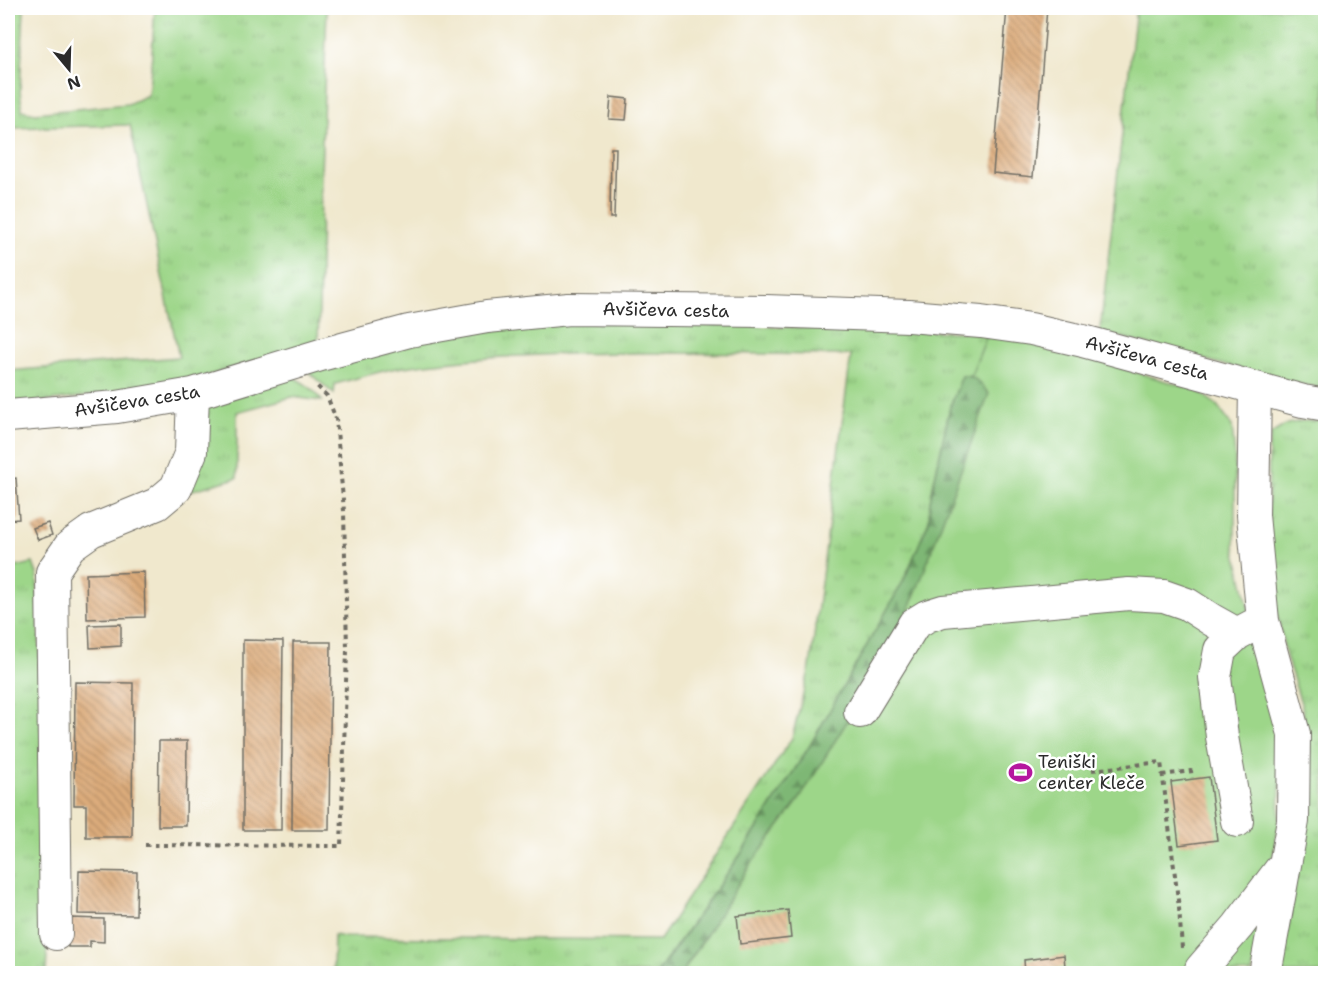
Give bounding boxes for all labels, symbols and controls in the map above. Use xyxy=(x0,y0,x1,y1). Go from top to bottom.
north arrow xyxy=(39,39,99,99)
text: N xyxy=(64,71,83,95)
street label: Avšičeva cesta xyxy=(602,297,730,323)
street label: Avšičeva cesta xyxy=(1083,330,1211,386)
street label: Avšičeva cesta xyxy=(73,379,201,423)
place label: Teniški center Kleče xyxy=(1038,750,1145,795)
sports icon: Teniški center Kleče xyxy=(1007,759,1033,785)

